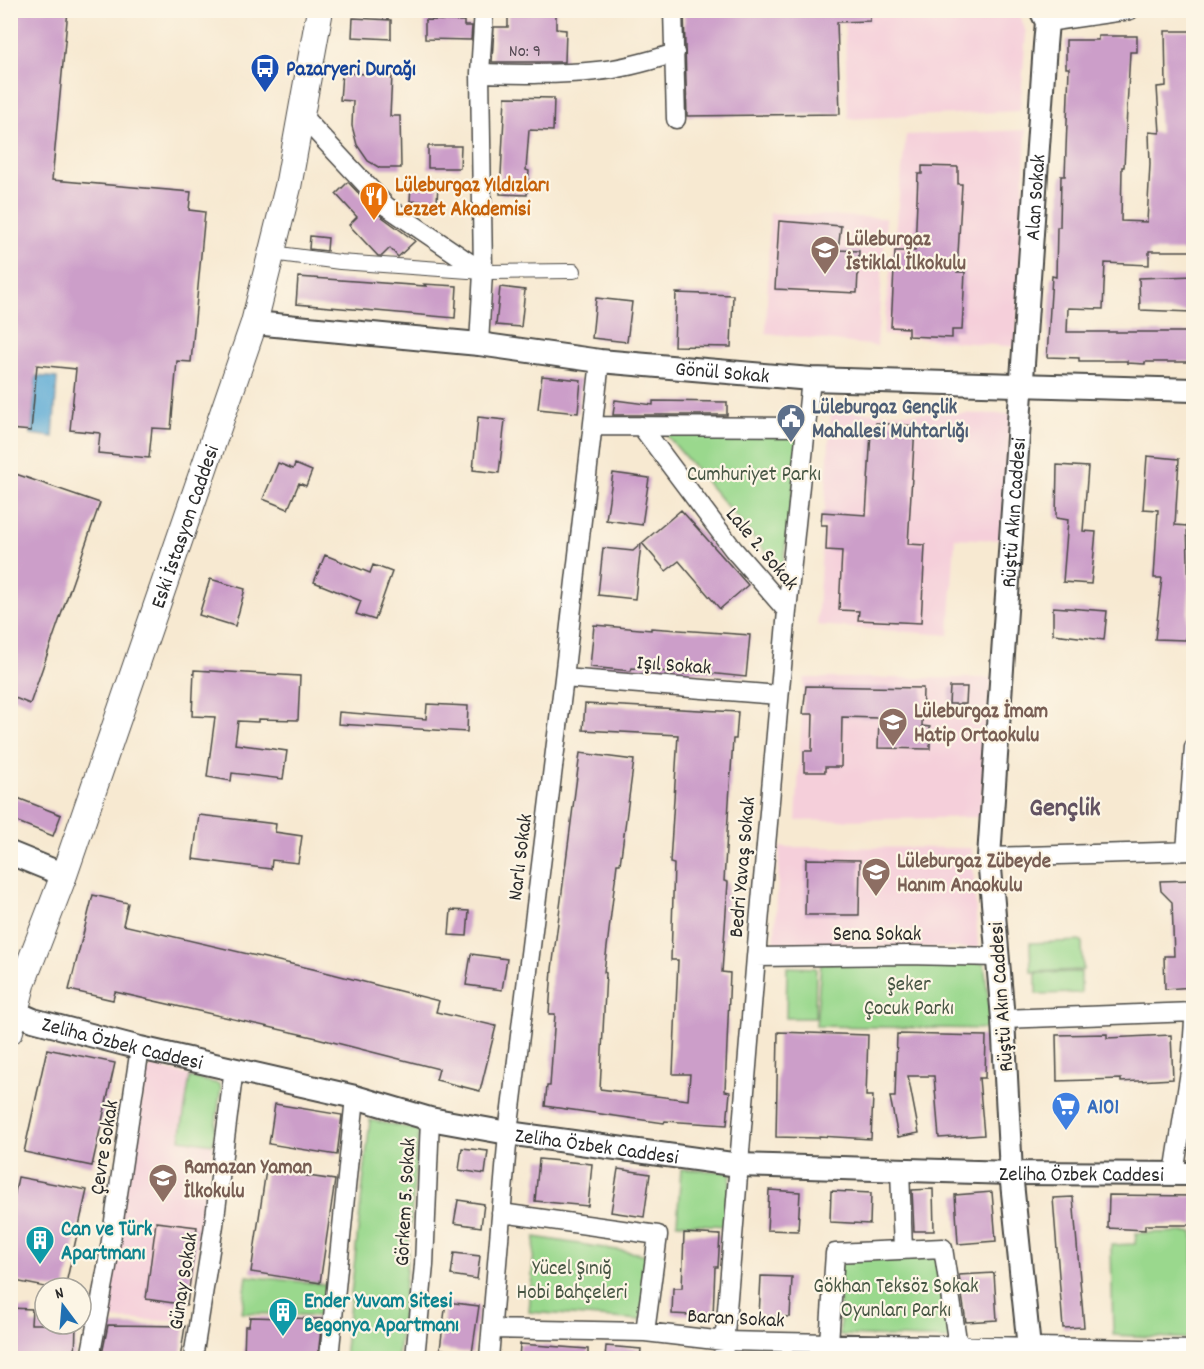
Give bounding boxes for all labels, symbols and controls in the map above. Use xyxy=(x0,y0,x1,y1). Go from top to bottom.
house number: No: 9 xyxy=(509,40,541,65)
bus stop icon: Pazaryeri Durağı xyxy=(249,52,281,94)
place label: Pazaryeri Durağı xyxy=(286,56,416,86)
street label: Alan Sokak xyxy=(1020,153,1055,242)
place label: Lüleburgaz Yıldızları Lezzet Akademisi xyxy=(395,172,550,226)
restaurant icon: Lüleburgaz Yıldızları Lezzet Akademisi xyxy=(358,180,390,222)
place label: Lüleburgaz İstiklal İlkokulu xyxy=(846,226,966,280)
school or university icon: Lüleburgaz İstiklal İlkokulu xyxy=(809,234,841,276)
street label: Gönül Sokak xyxy=(674,355,770,393)
place label: Lüleburgaz Gençlik Mahallesi Muhtarlığı xyxy=(812,394,969,448)
public building icon: Lüleburgaz Gençlik Mahallesi Muhtarlığı xyxy=(775,402,807,444)
street label: Rüştü Akın Caddesi xyxy=(996,437,1036,589)
street label: Eski İstasyon Caddesi xyxy=(145,441,229,613)
park label: Cumhuriyet Parkı xyxy=(687,461,821,491)
street label: Lale 2. Sokak xyxy=(717,502,805,598)
street label: Işıl Sokak xyxy=(635,649,712,685)
place label: Lüleburgaz İmam Hatip Ortaokulu xyxy=(914,698,1048,752)
school or university icon: Lüleburgaz İmam Hatip Ortaokulu xyxy=(877,706,909,748)
district label: Gençlik xyxy=(1029,790,1101,829)
street label: Bedri Yavaş Sokak xyxy=(723,796,765,939)
street label: Narlı Sokak xyxy=(502,812,542,903)
place label: Lüleburgaz Zübeyde Hanım Anaokulu xyxy=(897,848,1051,902)
school or university icon: Lüleburgaz Zübeyde Hanım Anaokulu xyxy=(860,856,892,898)
street label: Sena Sokak xyxy=(833,921,921,951)
street label: Rüştü Akın Caddesi xyxy=(983,921,1023,1073)
park label: Şeker Çocuk Parkı xyxy=(864,971,954,1025)
street label: Zeliha Özbek Caddesi xyxy=(38,1011,205,1080)
supermarket icon: A101 xyxy=(1050,1090,1082,1132)
place label: A101 xyxy=(1087,1094,1119,1124)
street label: Çevre Sokak xyxy=(84,1098,128,1197)
street label: Zeliha Özbek Caddesi xyxy=(513,1122,680,1174)
street label: Görkem 5. Sokak xyxy=(389,1137,425,1267)
place label: Ramazan Yaman İlkokulu xyxy=(184,1154,313,1208)
street label: Zeliha Özbek Caddesi xyxy=(999,1161,1164,1192)
school or university icon: Ramazan Yaman İlkokulu xyxy=(147,1162,179,1204)
place label: Can ve Türk Apartmanı xyxy=(61,1216,153,1270)
building icon: Can ve Türk Apartmanı xyxy=(24,1224,56,1266)
street label: Günay Sokak xyxy=(162,1231,207,1332)
park label: Yücel Şınığ Hobi Bahçeleri xyxy=(517,1255,628,1309)
park label: Gökhan Teksöz Sokak Oyunları Parkı xyxy=(813,1273,979,1327)
north arrow xyxy=(33,1276,93,1336)
text: N xyxy=(53,1282,67,1306)
place label: Ender Yuvam Sitesi Begonya Apartmanı xyxy=(304,1288,459,1342)
building icon: Ender Yuvam Sitesi Begonya Apartmanı xyxy=(267,1296,299,1338)
street label: Baran Sokak xyxy=(686,1302,785,1338)

